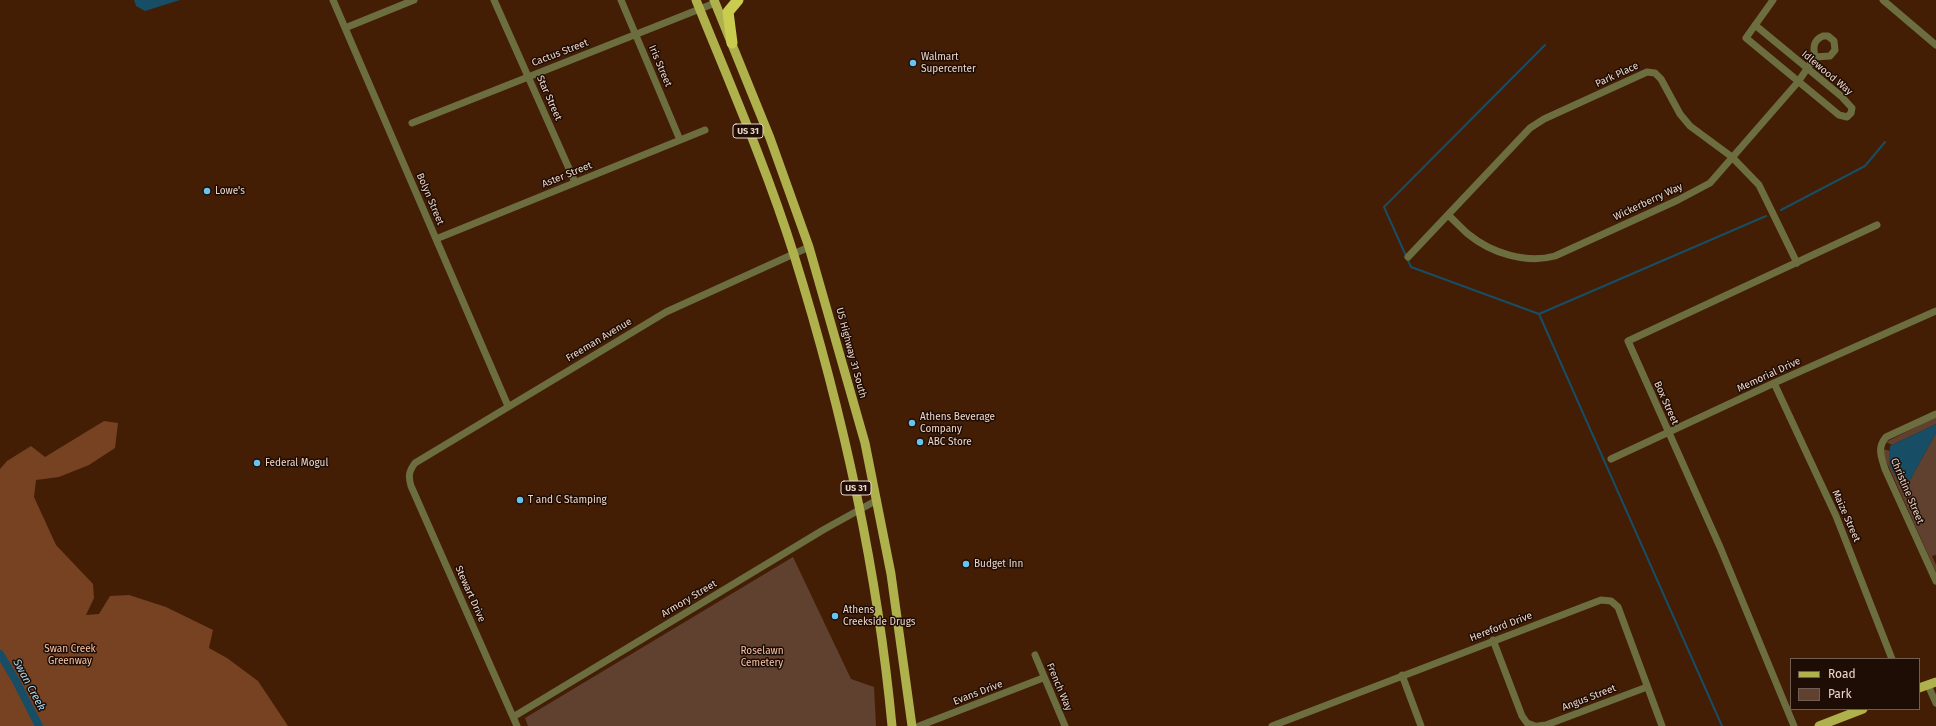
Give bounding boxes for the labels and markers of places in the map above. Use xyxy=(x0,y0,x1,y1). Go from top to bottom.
place label: Walmart Supercenter xyxy=(921,51,976,74)
marker: Walmart Supercenter xyxy=(908,58,918,68)
place label: Lowe's xyxy=(215,185,245,197)
marker: Lowe's xyxy=(202,186,212,196)
place label: Athens Beverage Company xyxy=(920,411,995,434)
marker: Athens Beverage Company xyxy=(907,418,917,428)
place label: ABC Store xyxy=(928,436,972,448)
marker: ABC Store xyxy=(915,437,925,447)
place label: Federal Mogul xyxy=(265,457,328,469)
marker: Federal Mogul xyxy=(252,458,262,468)
place label: T and C Stamping xyxy=(528,494,607,506)
marker: T and C Stamping xyxy=(515,495,525,505)
place label: Budget Inn xyxy=(974,558,1023,570)
marker: Budget Inn xyxy=(961,559,971,569)
place label: Athens Creekside Drugs xyxy=(843,604,915,628)
marker: Athens Creekside Drugs xyxy=(830,611,840,621)

